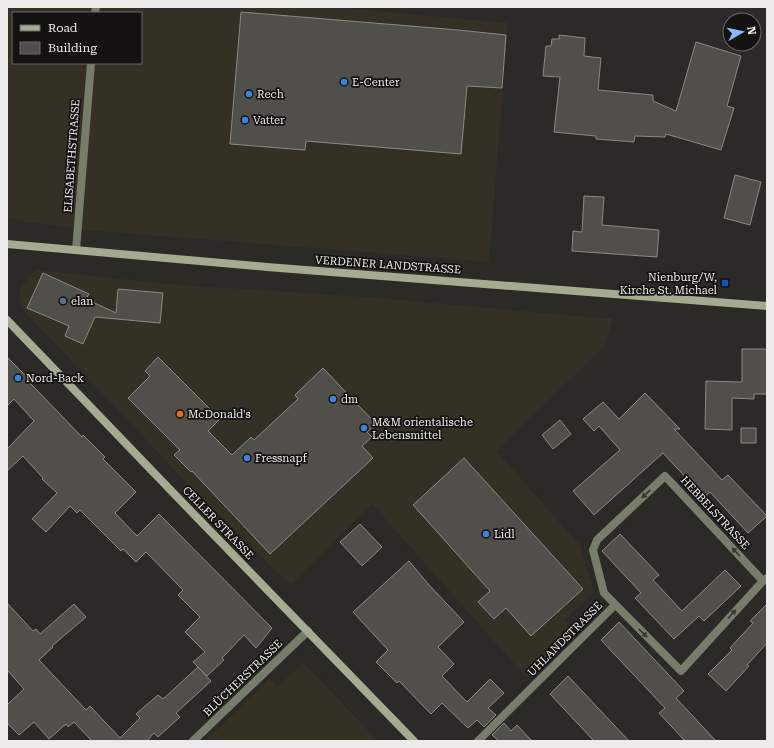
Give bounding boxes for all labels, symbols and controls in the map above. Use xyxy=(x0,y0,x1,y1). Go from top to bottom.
legend xyxy=(12,12,142,64)
north arrow xyxy=(722,12,762,52)
text: Road xyxy=(48,21,78,35)
text: N xyxy=(744,25,759,36)
text: Building xyxy=(48,41,97,55)
place label: E-Center xyxy=(352,76,400,89)
marker: E-Center xyxy=(339,77,349,87)
place label: Rech xyxy=(257,88,284,101)
marker: Rech xyxy=(244,89,254,99)
street label: ELISABETHSTRASSE xyxy=(62,99,82,213)
place label: Vatter xyxy=(253,114,285,127)
marker: Vatter xyxy=(240,115,250,125)
street label: VERDENER LANDSTRASSE xyxy=(315,253,461,277)
place label: Nienburg/W, Kirche St. Michael xyxy=(620,271,718,297)
marker: Nienburg/W, Kirche St. Michael xyxy=(720,278,730,288)
place label: elan xyxy=(71,295,93,308)
marker: elan xyxy=(58,296,68,306)
place label: Nord-Back xyxy=(26,372,84,385)
marker: Nord-Back xyxy=(13,373,23,383)
place label: dm xyxy=(341,393,358,406)
marker: dm xyxy=(328,394,338,404)
place label: McDonald's xyxy=(188,408,251,421)
marker: McDonald's xyxy=(175,409,185,419)
place label: M&M orientalische Lebensmittel xyxy=(372,416,473,442)
marker: M&M orientalische Lebensmittel xyxy=(359,423,369,433)
place label: Fressnapf xyxy=(255,452,307,465)
marker: Fressnapf xyxy=(242,453,252,463)
street label: HEBBELSTRASSE xyxy=(678,474,752,552)
street label: CELLER STRASSE xyxy=(180,484,256,562)
one-way arrow xyxy=(641,489,651,499)
place label: Lidl xyxy=(494,528,515,541)
marker: Lidl xyxy=(481,529,491,539)
one-way arrow xyxy=(732,547,741,557)
street label: UHLANDSTRASSE xyxy=(525,599,605,679)
one-way arrow xyxy=(728,609,737,620)
one-way arrow xyxy=(638,628,648,638)
street label: BLÜCHERSTRASSE xyxy=(200,636,285,719)

